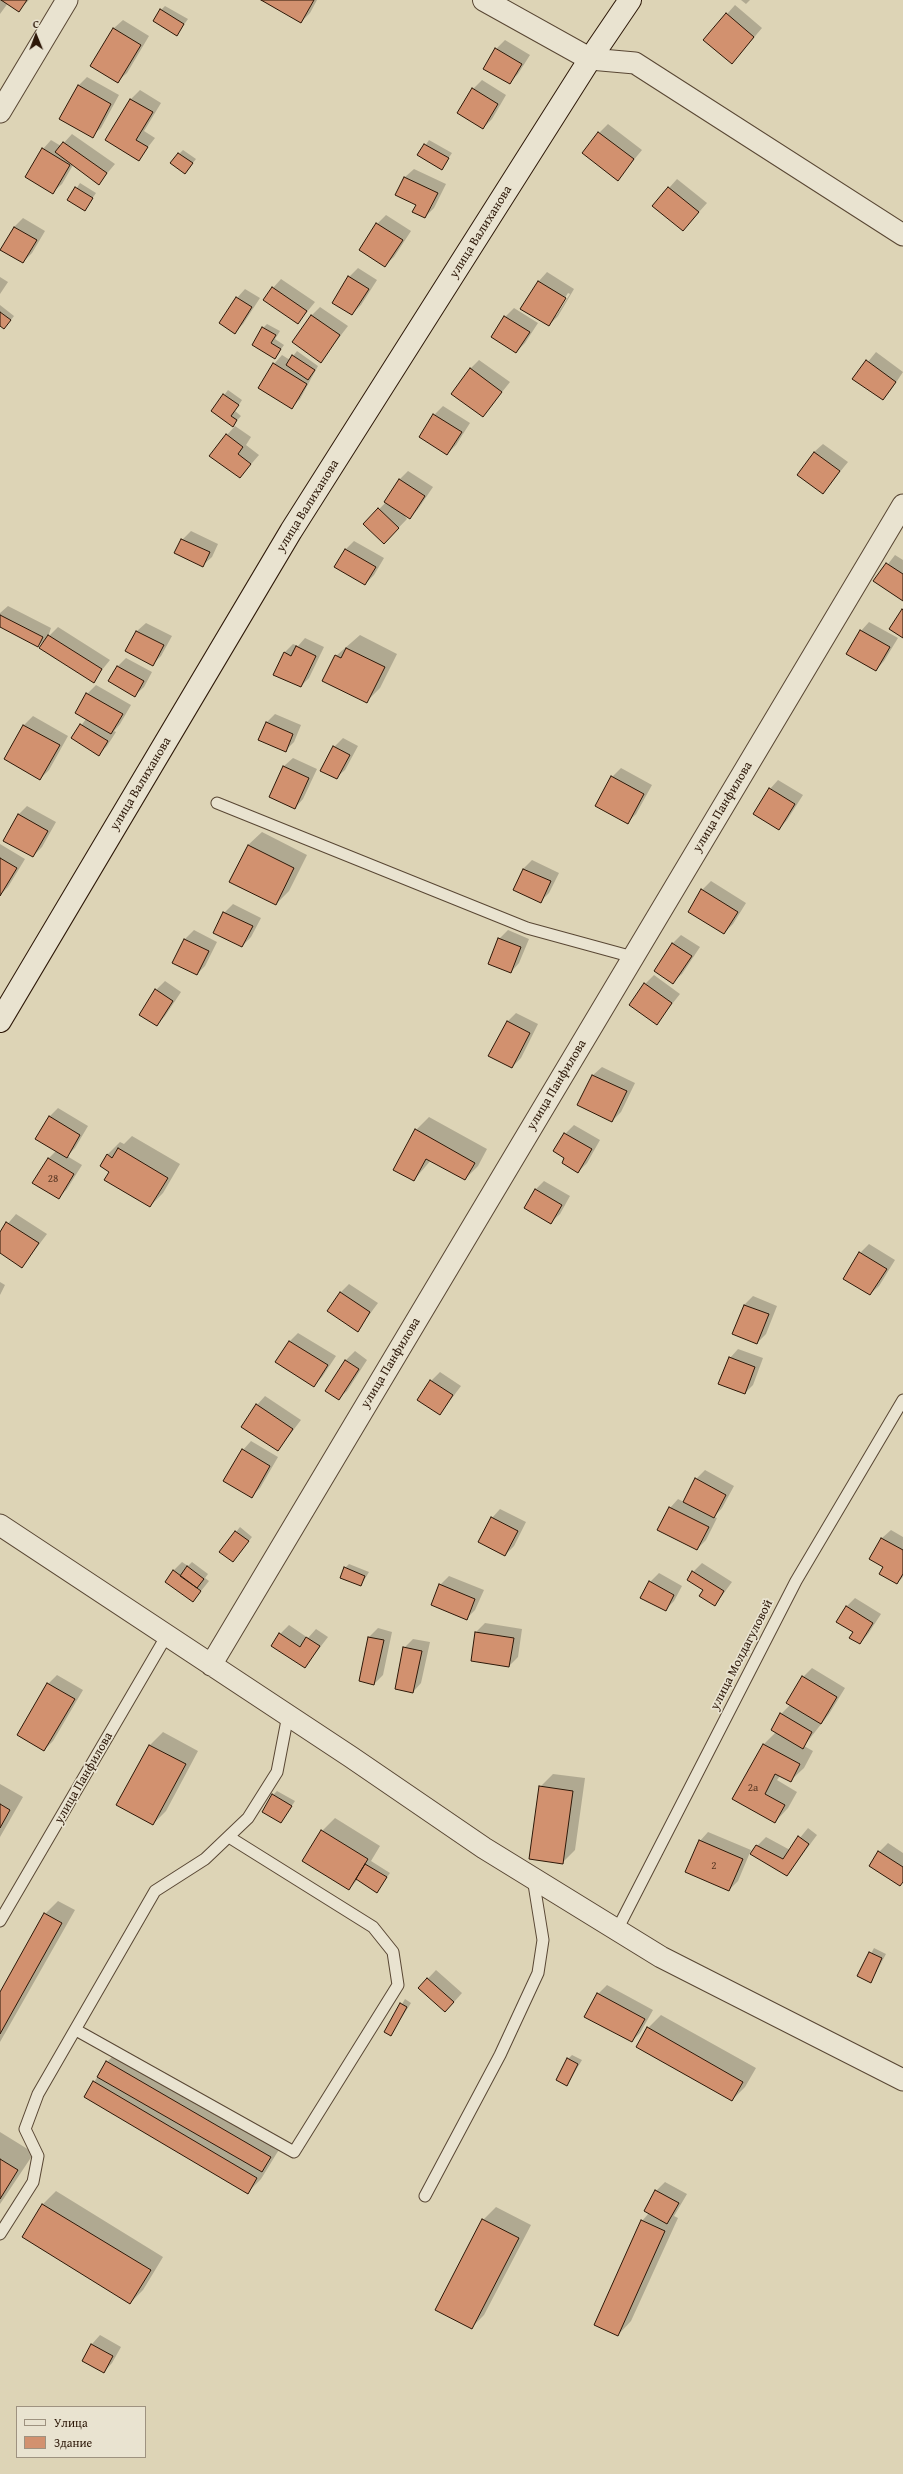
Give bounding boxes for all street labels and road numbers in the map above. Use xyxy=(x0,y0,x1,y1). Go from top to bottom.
street label: улица Валиханова xyxy=(446,183,516,281)
street label: улица Валиханова xyxy=(273,457,343,555)
street label: улица Валиханова xyxy=(107,735,175,833)
street label: улица Панфилова xyxy=(690,759,756,855)
street label: улица Панфилова xyxy=(524,1037,590,1133)
street label: улица Панфилова xyxy=(358,1315,424,1411)
street label: улица Молдагуловой xyxy=(707,1597,777,1713)
street label: улица Панфилова xyxy=(52,1730,116,1826)

